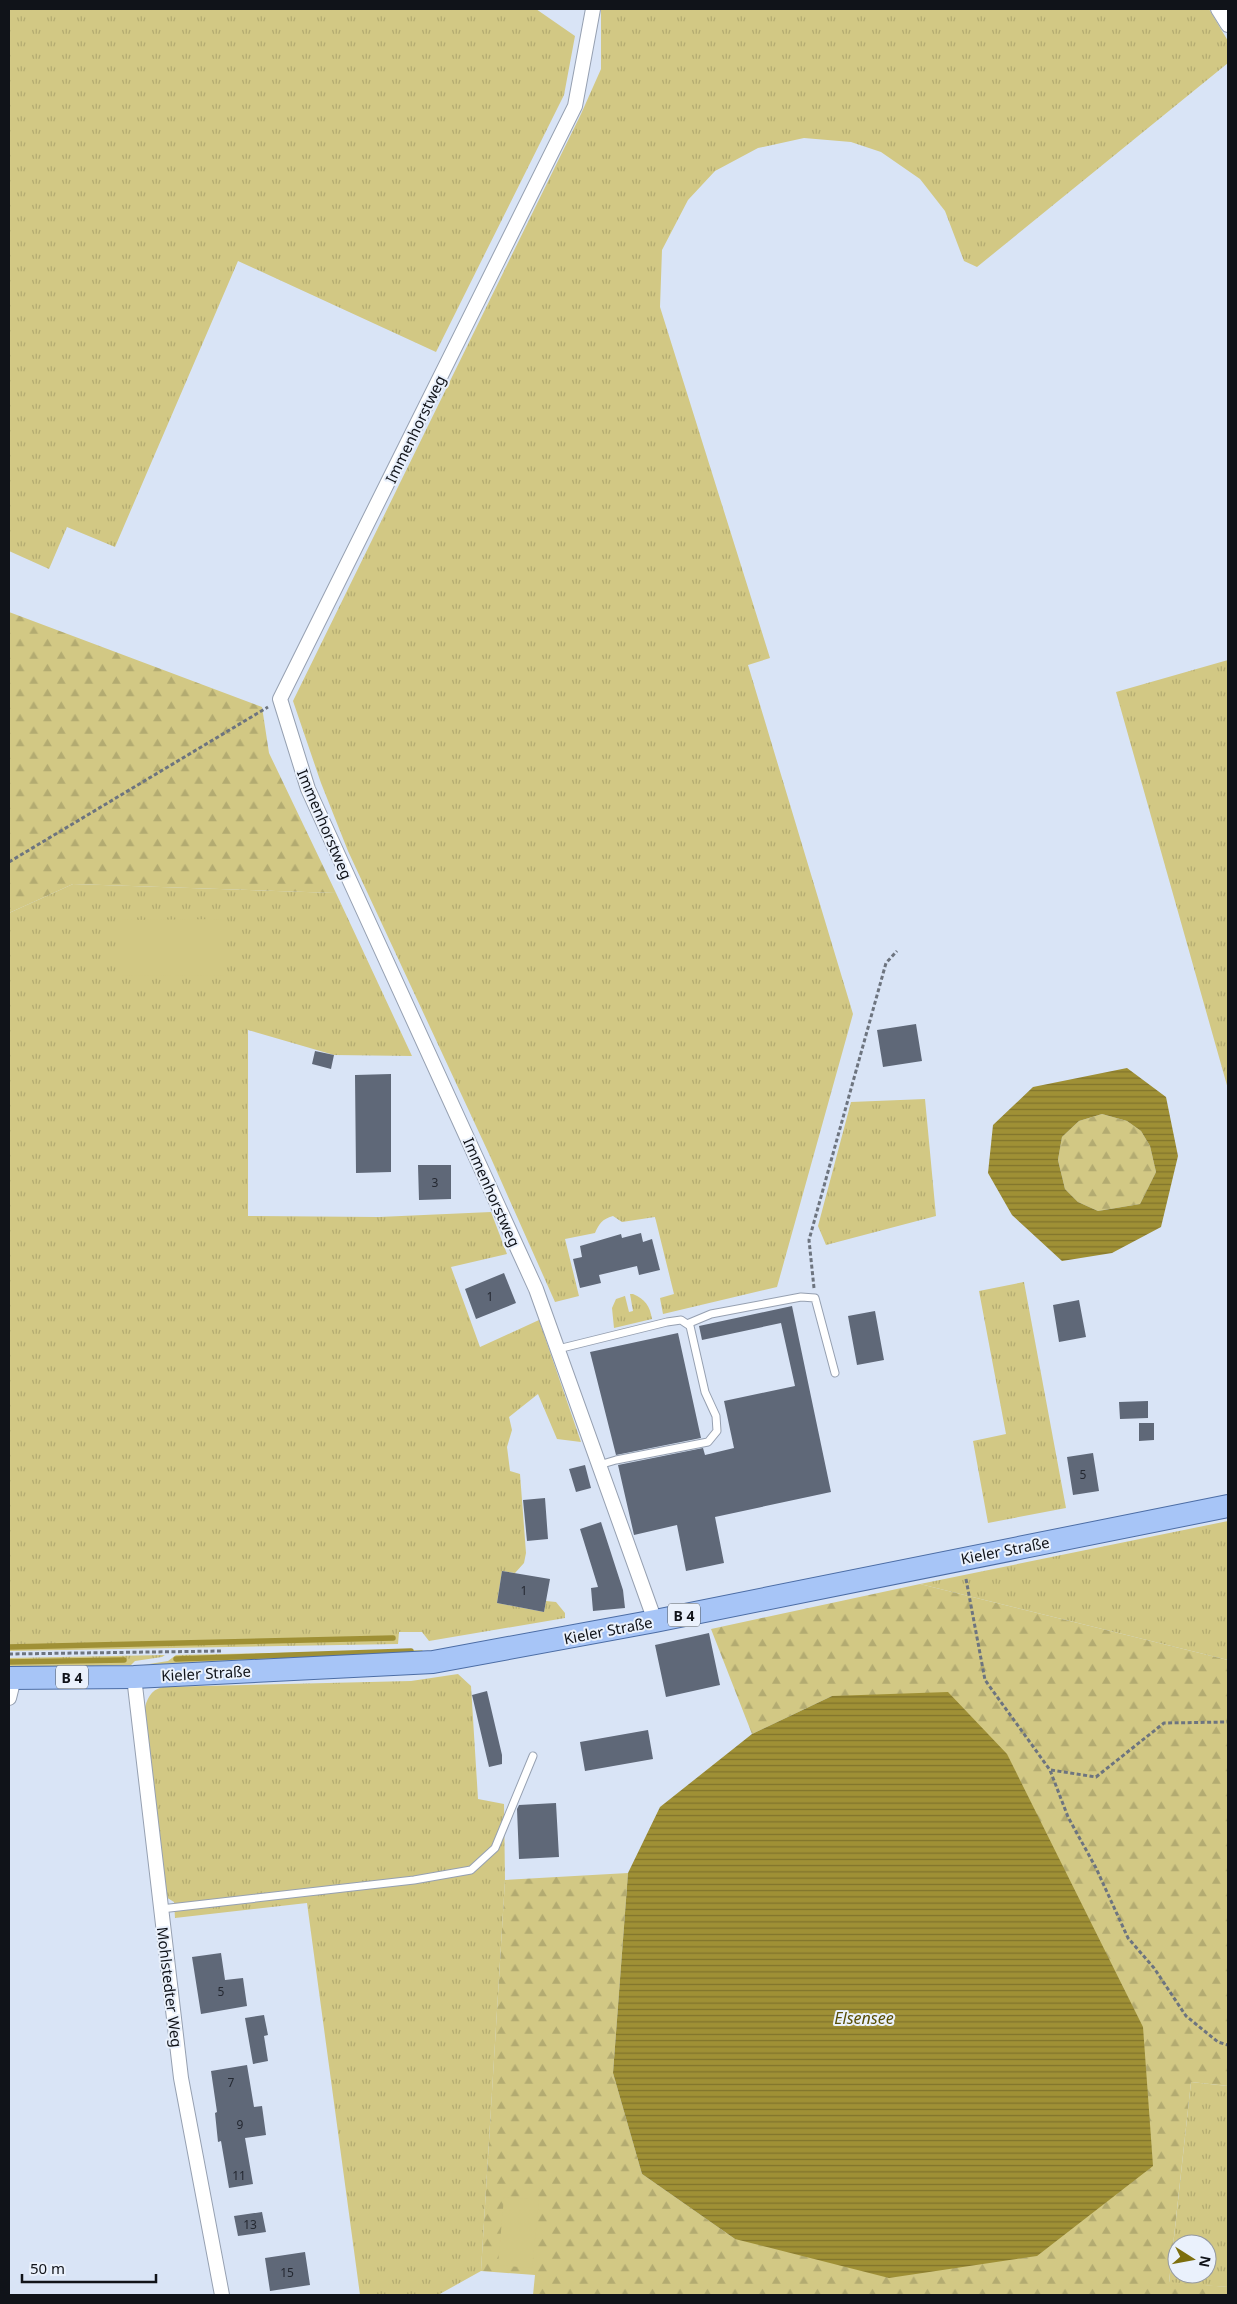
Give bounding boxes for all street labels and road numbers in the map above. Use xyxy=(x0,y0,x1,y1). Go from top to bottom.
street label: Immenhorstweg xyxy=(380,372,450,486)
street label: Immenhorstweg xyxy=(293,766,357,882)
street label: Immenhorstweg xyxy=(459,1134,525,1250)
street label: Kieler Straße xyxy=(959,1532,1051,1568)
road number: B 4 xyxy=(668,1604,700,1626)
street label: Kieler Straße xyxy=(562,1612,654,1648)
street label: Kieler Straße xyxy=(161,1661,251,1685)
road number: B 4 xyxy=(56,1665,88,1688)
street label: Mohlstedter Weg xyxy=(153,1926,187,2048)

